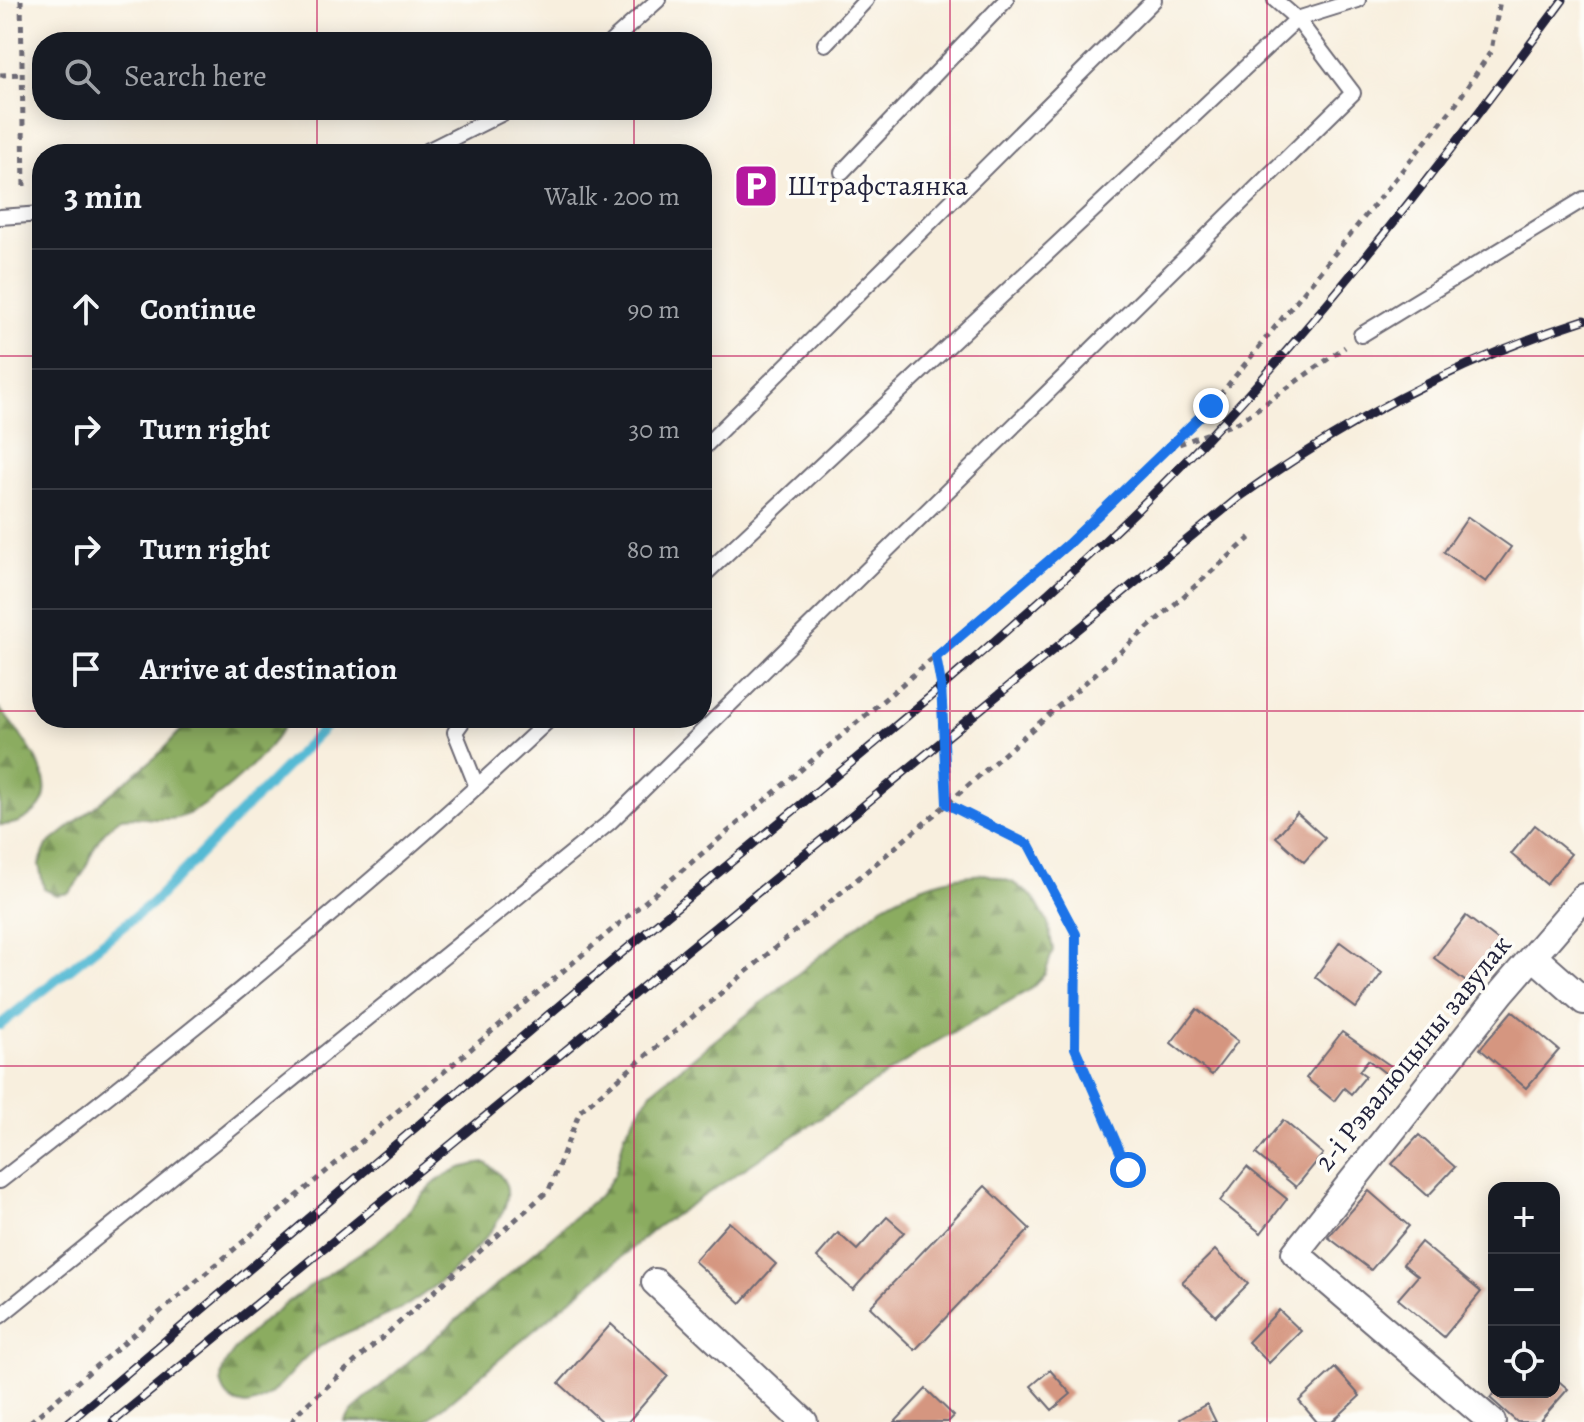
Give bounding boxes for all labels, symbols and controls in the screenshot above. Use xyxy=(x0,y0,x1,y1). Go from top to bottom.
search box xyxy=(32,32,712,120)
icon: search xyxy=(60,54,104,98)
text: Search here xyxy=(124,56,267,96)
parking icon: Штрафстаянка xyxy=(732,162,780,210)
place label: Штрафстаянка xyxy=(787,167,968,205)
text: 3 min xyxy=(64,173,142,220)
text: Walk · 200 m xyxy=(544,179,680,214)
icon: ahead xyxy=(64,287,108,331)
text: Continue xyxy=(140,289,256,329)
text: 90 m xyxy=(628,292,680,327)
route end xyxy=(1193,388,1229,424)
icon: right xyxy=(64,407,108,451)
text: Turn right xyxy=(140,409,270,449)
text: 30 m xyxy=(629,412,680,447)
icon: right xyxy=(64,527,108,571)
text: Turn right xyxy=(140,529,270,569)
text: 80 m xyxy=(627,532,680,567)
icon: arrive xyxy=(64,647,108,691)
text: Arrive at destination xyxy=(140,649,397,689)
street label: 2-і Рэвалюцыны завулак xyxy=(1306,927,1520,1179)
route start xyxy=(1110,1152,1146,1188)
map controls xyxy=(1488,1182,1560,1398)
button: + xyxy=(1488,1182,1560,1254)
button: − xyxy=(1488,1254,1560,1326)
button: locate xyxy=(1488,1326,1560,1398)

